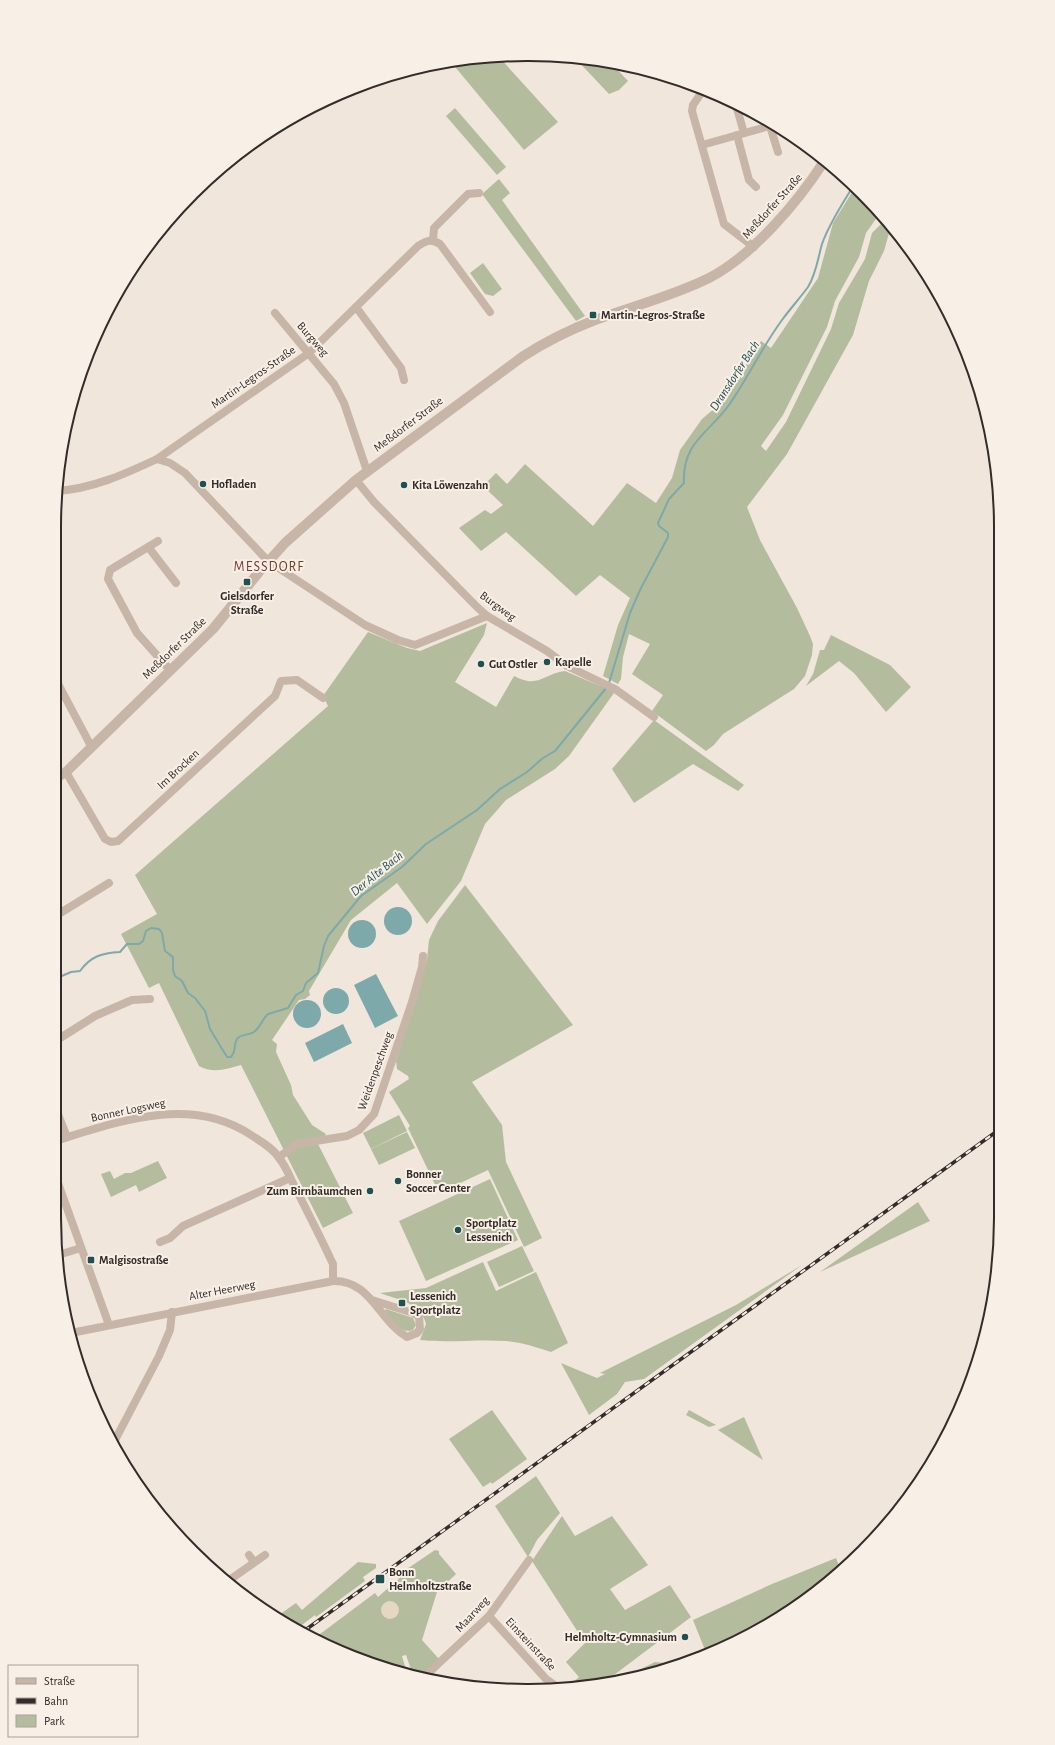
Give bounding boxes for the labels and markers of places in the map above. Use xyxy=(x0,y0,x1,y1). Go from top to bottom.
place label: Martin-Legros-Straße xyxy=(601,309,705,321)
marker: Martin-Legros-Straße xyxy=(588,310,598,320)
place label: Hofladen xyxy=(211,478,256,490)
marker: Hofladen xyxy=(198,479,208,489)
place label: Kita Löwenzahn xyxy=(412,479,488,491)
marker: Kita Löwenzahn xyxy=(399,480,409,490)
marker: Gielsdorfer Straße xyxy=(242,577,252,587)
place label: Gielsdorfer Straße xyxy=(220,590,275,616)
place label: Kapelle xyxy=(555,656,592,668)
marker: Kapelle xyxy=(542,657,552,667)
place label: Gut Ostler xyxy=(489,658,538,670)
marker: Gut Ostler xyxy=(476,659,486,669)
place label: Bonner Soccer Center xyxy=(406,1168,471,1194)
marker: Bonner Soccer Center xyxy=(393,1176,403,1186)
place label: Zum Birnbäumchen xyxy=(266,1185,362,1197)
marker: Zum Birnbäumchen xyxy=(365,1186,375,1196)
place label: Sportplatz Lessenich xyxy=(466,1217,517,1243)
marker: Sportplatz Lessenich xyxy=(453,1225,463,1235)
place label: Malgisostraße xyxy=(99,1254,169,1266)
marker: Malgisostraße xyxy=(86,1255,96,1265)
place label: Lessenich Sportplatz xyxy=(410,1290,461,1316)
marker: Lessenich Sportplatz xyxy=(397,1298,407,1308)
place label: Bonn Helmholtzstraße xyxy=(389,1566,472,1592)
marker: Bonn Helmholtzstraße xyxy=(374,1573,386,1585)
place label: Helmholtz-Gymnasium xyxy=(565,1631,677,1644)
marker: Helmholtz-Gymnasium xyxy=(680,1632,690,1642)

